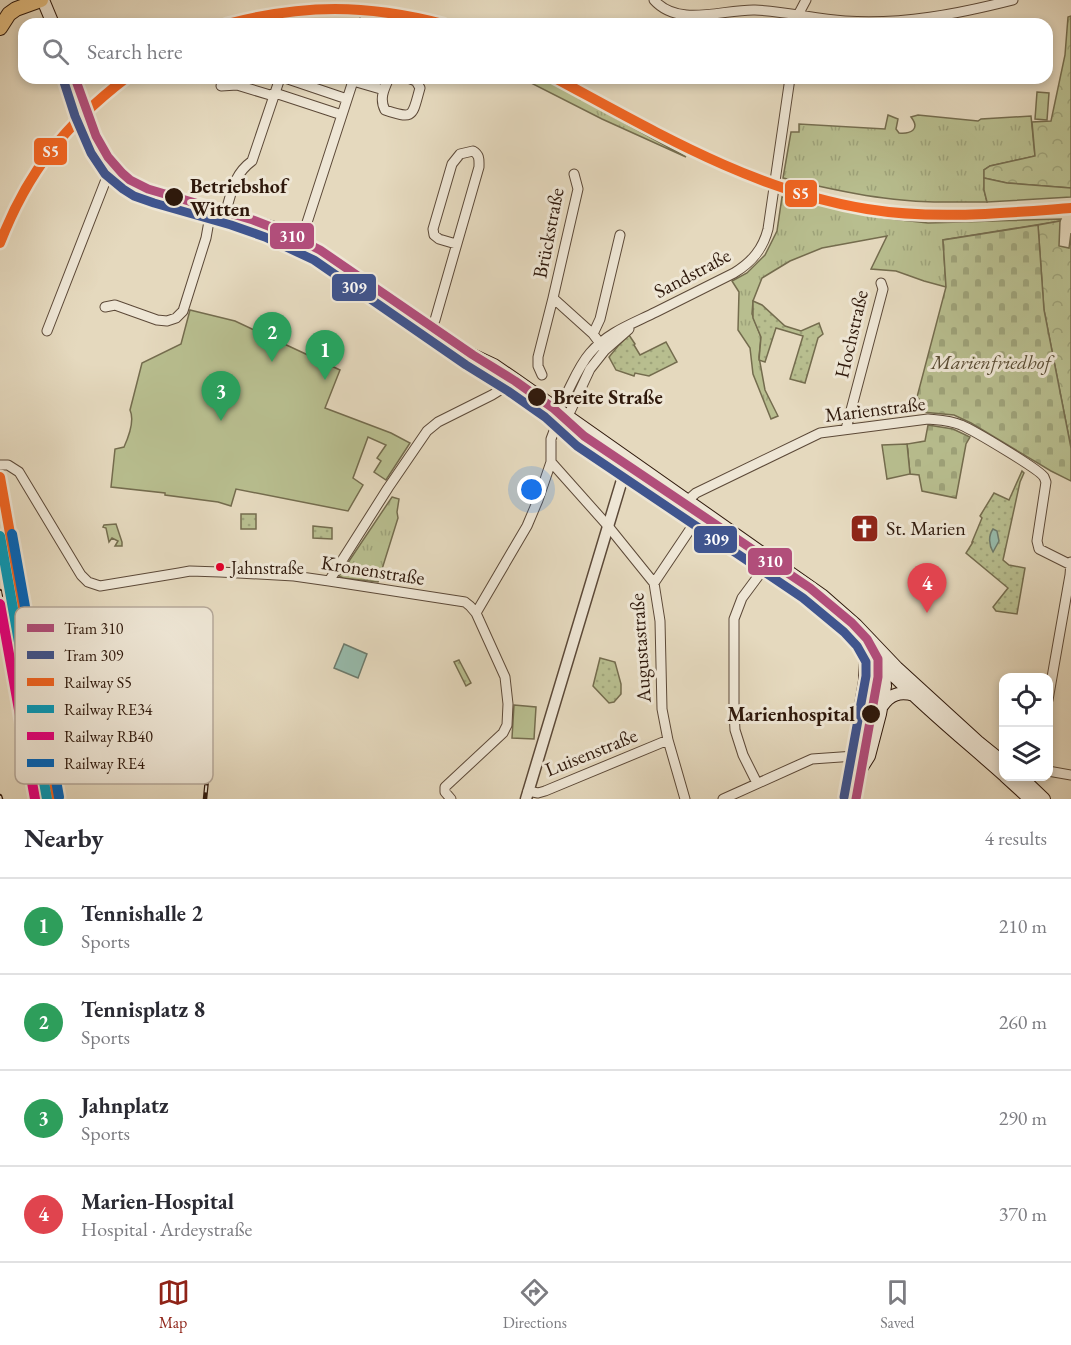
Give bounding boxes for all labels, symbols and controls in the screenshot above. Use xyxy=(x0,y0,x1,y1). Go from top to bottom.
search box xyxy=(18,18,1053,84)
icon: search xyxy=(39,35,72,68)
text: Search here xyxy=(87,37,182,66)
line badge: S5 xyxy=(33,137,68,166)
text: S5 xyxy=(43,141,59,162)
place label: Betriebshof Witten xyxy=(190,173,290,222)
line badge: S5 xyxy=(784,179,818,208)
text: S5 xyxy=(793,183,809,204)
street label: Brückstraße xyxy=(526,185,570,281)
marker: Betriebshof Witten xyxy=(163,186,185,208)
line badge: 310 xyxy=(269,222,315,250)
text: 310 xyxy=(279,226,305,247)
street label: Sandstraße xyxy=(649,242,735,304)
line badge: 309 xyxy=(331,273,377,302)
text: 309 xyxy=(341,277,367,298)
street label: Hochstraße xyxy=(828,287,874,381)
pin: 2 xyxy=(252,312,292,362)
pin: 1 xyxy=(306,330,344,380)
park label: Marienfriedhof xyxy=(930,349,1055,375)
pin: 3 xyxy=(202,372,240,421)
place label: Breite Straße xyxy=(553,384,663,410)
marker: Breite Straße xyxy=(526,386,548,408)
street label: Marienstraße xyxy=(823,390,927,428)
your location xyxy=(517,475,546,504)
church icon: St. Marien xyxy=(849,512,881,544)
place label: St. Marien xyxy=(886,515,966,541)
line badge: 309 xyxy=(693,525,738,554)
text: 309 xyxy=(703,529,729,550)
line badge: 310 xyxy=(747,547,793,576)
street label: Kronenstraße xyxy=(319,549,427,591)
text: 310 xyxy=(757,551,783,572)
place label: Jahnstraße xyxy=(229,556,304,579)
marker: Jahnstraße xyxy=(214,561,226,573)
pin: 4 xyxy=(908,564,946,613)
street label: Augustastraße xyxy=(623,592,657,705)
legend xyxy=(15,607,213,784)
text: Tram 310 xyxy=(64,618,124,639)
text: Tram 309 xyxy=(64,645,124,666)
text: Railway S5 xyxy=(64,672,132,693)
map controls xyxy=(999,673,1053,781)
button: locate xyxy=(999,673,1053,727)
text: Railway RE34 xyxy=(64,699,153,720)
place label: Marienhospital xyxy=(727,701,855,727)
marker: Marienhospital xyxy=(860,703,882,725)
street label: Luisenstraße xyxy=(541,722,641,782)
text: Railway RB40 xyxy=(64,726,153,747)
button: layers xyxy=(999,727,1053,781)
text: Railway RE4 xyxy=(64,753,145,774)
text: Nearby xyxy=(24,821,104,855)
text: 4 results xyxy=(984,825,1047,851)
text: Tennishalle 2 xyxy=(81,899,203,928)
text: 1 xyxy=(38,913,49,939)
text: 210 m xyxy=(999,913,1047,939)
text: Sports xyxy=(81,928,130,954)
text: Tennisplatz 8 xyxy=(81,995,205,1024)
text: 2 xyxy=(38,1009,49,1035)
text: 260 m xyxy=(999,1009,1047,1035)
text: Sports xyxy=(81,1024,130,1050)
text: Jahnplatz xyxy=(81,1091,169,1120)
text: 3 xyxy=(38,1105,49,1131)
text: 290 m xyxy=(999,1105,1047,1131)
text: Sports xyxy=(81,1120,130,1146)
text: Marien-Hospital xyxy=(81,1187,234,1216)
text: 4 xyxy=(38,1201,49,1227)
text: 370 m xyxy=(999,1201,1047,1227)
text: Hospital · Ardeystraße xyxy=(81,1216,252,1242)
tab: Map xyxy=(157,1276,190,1333)
tab: Directions xyxy=(503,1276,567,1333)
tab: Saved xyxy=(880,1276,914,1333)

